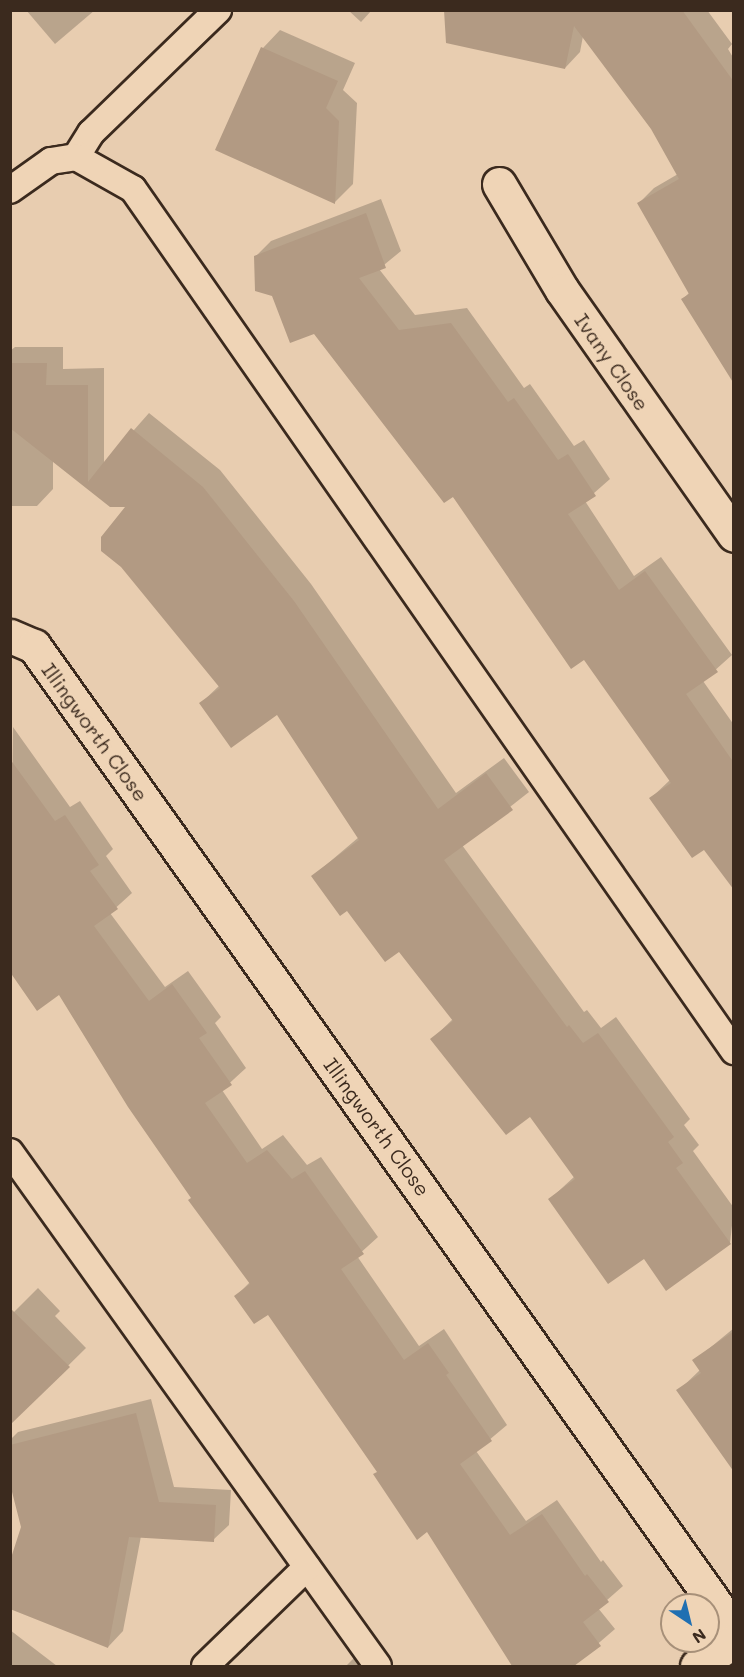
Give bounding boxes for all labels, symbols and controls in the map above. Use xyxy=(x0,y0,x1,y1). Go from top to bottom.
street label: Ivany Close xyxy=(570,309,654,415)
street label: Illingworth Close xyxy=(37,658,153,806)
street label: Illingworth Close xyxy=(319,1053,435,1201)
north arrow xyxy=(660,1593,720,1653)
text: N xyxy=(688,1624,710,1649)

